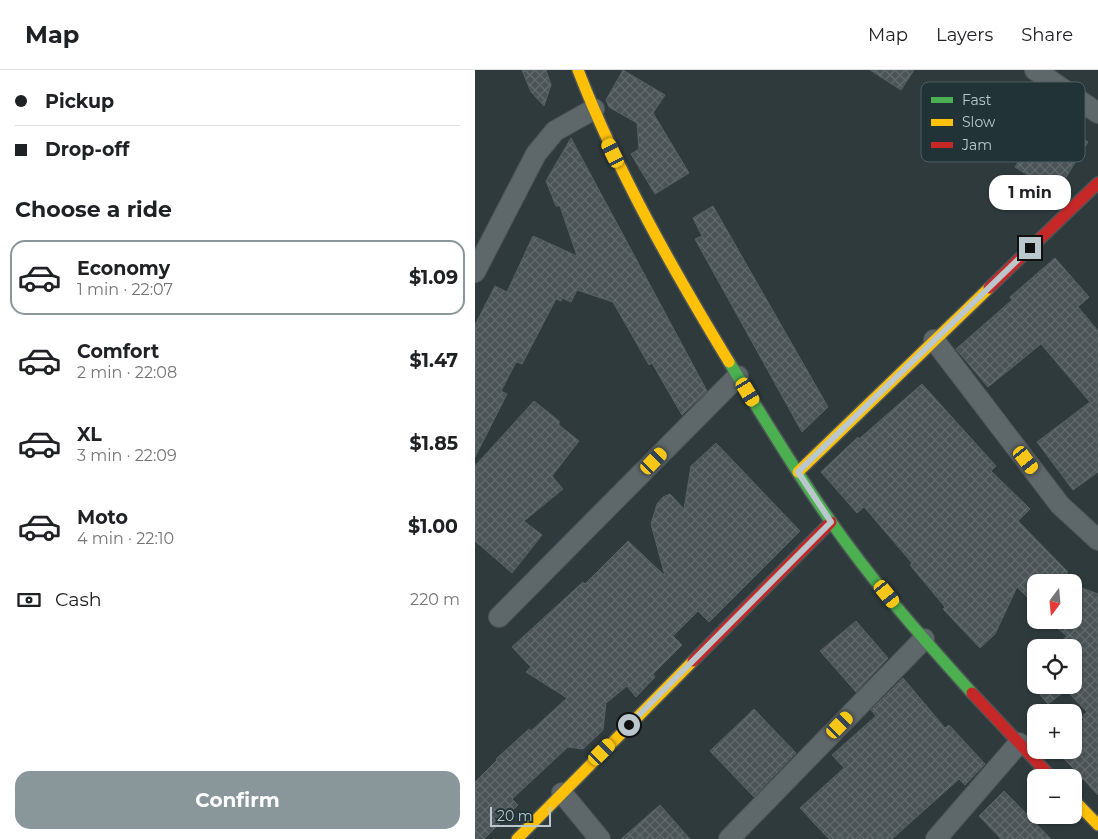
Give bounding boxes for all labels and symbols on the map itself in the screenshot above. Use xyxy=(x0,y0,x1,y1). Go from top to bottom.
legend xyxy=(921,82,1085,162)
text: Fast xyxy=(962,91,992,109)
text: Slow xyxy=(962,113,996,131)
car xyxy=(599,136,626,170)
text: Jam xyxy=(961,136,992,154)
callout: 1 min xyxy=(989,176,1071,210)
route end xyxy=(1019,237,1041,259)
car xyxy=(733,375,762,409)
car xyxy=(1010,444,1041,476)
car xyxy=(638,445,669,477)
north arrow xyxy=(1027,574,1083,629)
car xyxy=(871,578,902,610)
car xyxy=(824,709,855,741)
route start xyxy=(618,714,640,736)
car xyxy=(586,736,617,768)
scale bar xyxy=(490,804,551,827)

